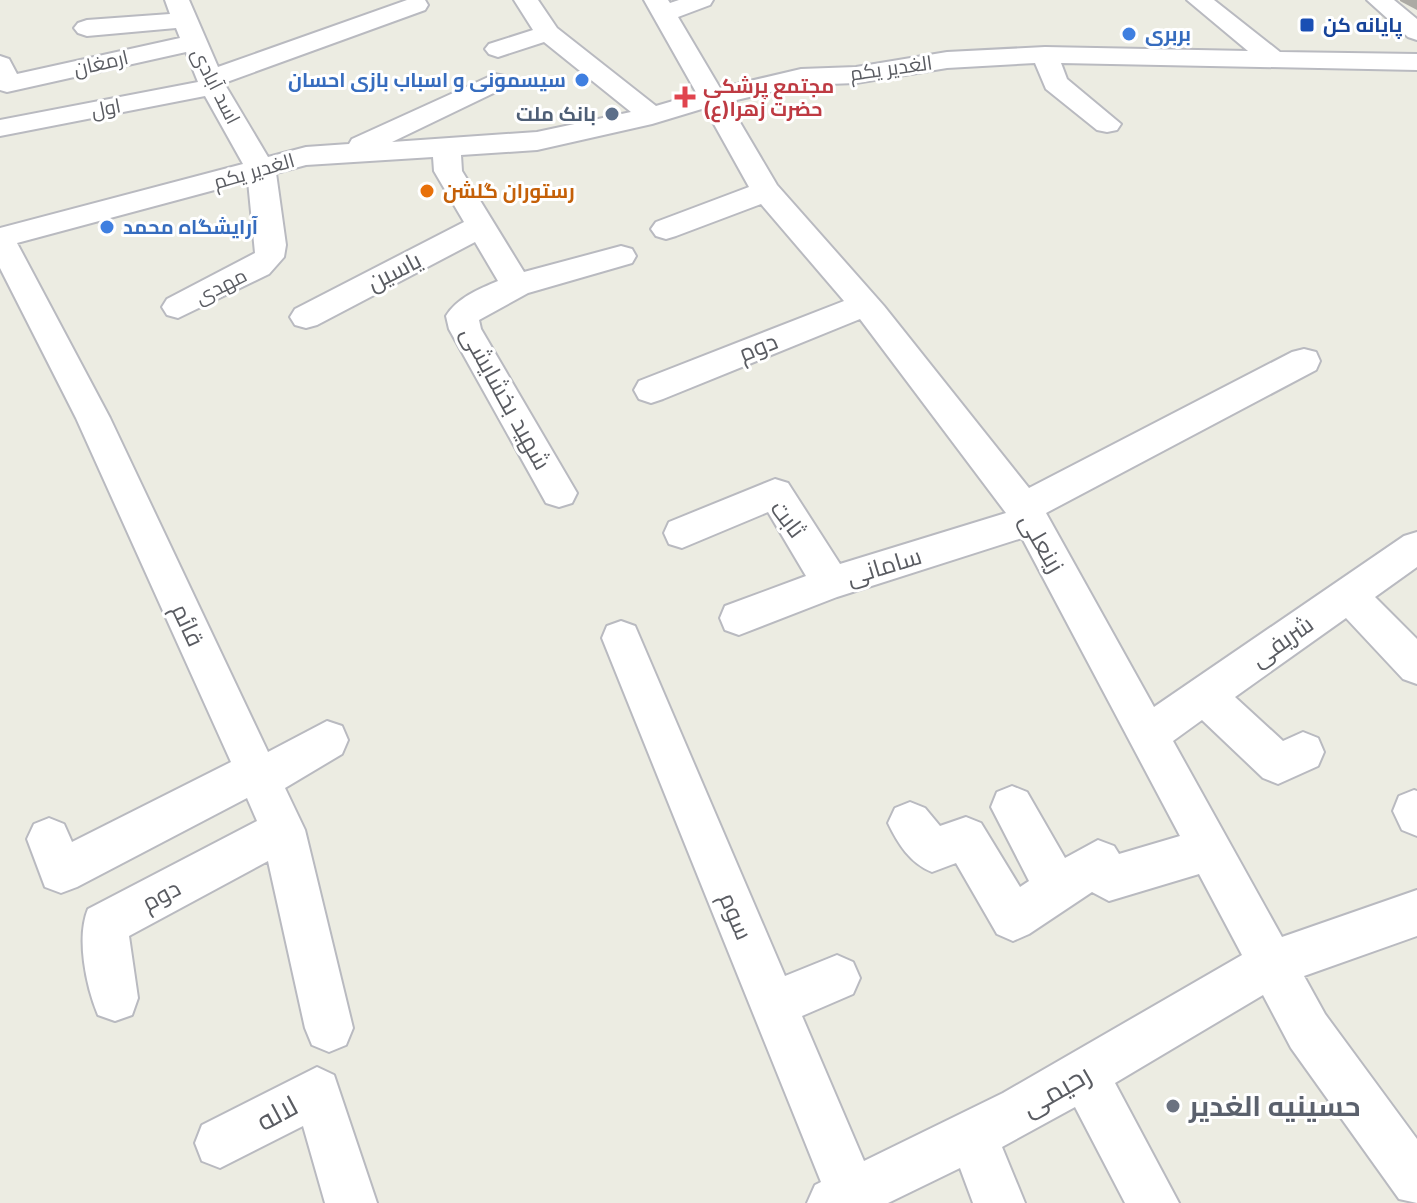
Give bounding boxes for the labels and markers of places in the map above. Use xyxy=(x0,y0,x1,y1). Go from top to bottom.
place label: پایانه کن xyxy=(1323,13,1402,39)
marker: پایانه کن xyxy=(1298,16,1316,34)
place label: بربری xyxy=(1145,22,1191,46)
marker: بربری xyxy=(1120,25,1138,43)
place label: سیسمونی و اسباب بازی احسان xyxy=(288,68,566,92)
marker: سیسمونی و اسباب بازی احسان xyxy=(573,71,591,89)
place label: مجتمع پرشکی حضرت زهرا(ع) xyxy=(703,74,834,123)
marker: مجتمع پرشکی حضرت زهرا(ع) xyxy=(674,86,696,108)
place label: بانک ملت xyxy=(516,102,596,126)
marker: بانک ملت xyxy=(603,105,621,123)
place label: رستوران گلشن xyxy=(443,179,575,203)
marker: رستوران گلشن xyxy=(418,182,436,200)
place label: آرایشگاه محمد xyxy=(123,215,259,239)
marker: آرایشگاه محمد xyxy=(98,218,116,236)
place label: حسینیه الغدیر xyxy=(1188,1089,1361,1123)
marker: حسینیه الغدیر xyxy=(1164,1097,1182,1115)

